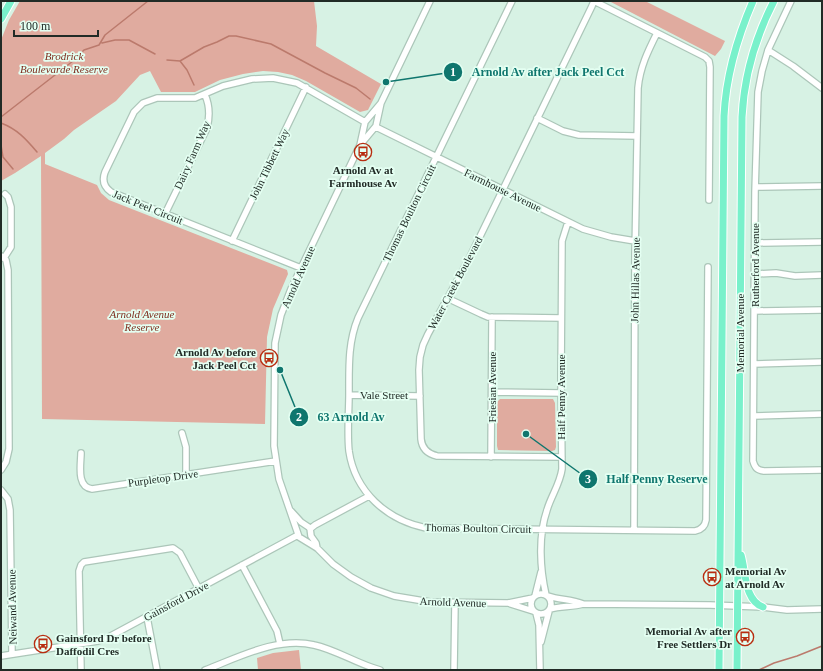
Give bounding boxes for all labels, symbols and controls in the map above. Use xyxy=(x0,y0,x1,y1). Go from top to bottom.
scale bar xyxy=(14,12,98,38)
text: 100 m xyxy=(20,19,51,33)
park label: Brodrick Boulevarde Reserve xyxy=(20,50,108,75)
callout: Arnold Av after Jack Peel Cct xyxy=(443,60,632,84)
text: 1 xyxy=(450,65,456,79)
text: Arnold Av after Jack Peel Cct xyxy=(472,65,624,79)
street label: Dairy Farm Way xyxy=(172,119,213,191)
street label: John Tibbett Way xyxy=(247,126,292,201)
bus stop icon: Arnold Av at Farmhouse Av xyxy=(353,142,373,162)
street label: Thomas Boulton Circuit xyxy=(380,162,438,264)
place label: Arnold Av at Farmhouse Av xyxy=(329,164,397,189)
street label: Farmhouse Avenue xyxy=(462,166,544,214)
street label: Jack Peel Circuit xyxy=(111,187,185,227)
street label: Rutherford Avenue xyxy=(749,223,761,307)
street label: Water Creek Boulevard xyxy=(425,234,485,332)
street label: John Hillas Avenue xyxy=(628,237,642,323)
street label: Arnold Avenue xyxy=(279,244,317,310)
street label: Memorial Avenue xyxy=(734,293,746,372)
park label: Arnold Avenue Reserve xyxy=(109,308,175,333)
place label: Arnold Av before Jack Peel Cct xyxy=(175,346,256,371)
bus stop icon: Arnold Av before Jack Peel Cct xyxy=(259,348,279,368)
street label: Friesian Avenue xyxy=(486,351,498,422)
street label: Half Penny Avenue xyxy=(555,354,567,440)
street label: Vale Street xyxy=(360,389,408,401)
callout: 63 Arnold Av xyxy=(289,405,393,429)
text: 2 xyxy=(296,410,302,424)
text: 63 Arnold Av xyxy=(317,410,385,424)
street label: Purpletop Drive xyxy=(127,467,199,489)
callout: Half Penny Reserve xyxy=(578,467,715,491)
text: 3 xyxy=(585,472,591,486)
text: Half Penny Reserve xyxy=(606,472,708,486)
street label: Thomas Boulton Circuit xyxy=(424,521,532,535)
place label: Memorial Av at Arnold Av xyxy=(725,565,787,590)
bus stop icon: Memorial Av at Arnold Av xyxy=(702,567,722,587)
street label: Neiwand Avenue xyxy=(5,569,19,645)
street label: Gainsford Drive xyxy=(141,579,211,623)
street label: Arnold Avenue xyxy=(419,595,487,609)
place label: Memorial Av after Free Settlers Dr xyxy=(645,625,732,650)
bus stop icon: Memorial Av after Free Settlers Dr xyxy=(735,627,755,647)
place label: Gainsford Dr before Daffodil Cres xyxy=(56,632,152,657)
bus stop icon: Gainsford Dr before Daffodil Cres xyxy=(33,634,53,654)

